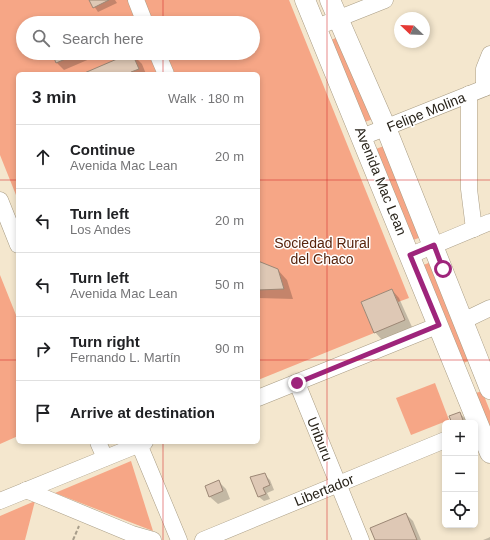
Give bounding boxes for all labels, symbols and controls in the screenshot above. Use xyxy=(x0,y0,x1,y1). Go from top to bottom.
north arrow xyxy=(394,12,430,48)
search box xyxy=(16,16,260,60)
icon: search xyxy=(30,27,52,49)
text: Search here xyxy=(62,30,144,47)
text: 3 min xyxy=(32,88,76,107)
street label: Felipe Molina xyxy=(384,89,468,135)
text: Walk · 180 m xyxy=(168,91,244,106)
street label: Avenida Mac Lean xyxy=(352,124,410,238)
text: Continue xyxy=(70,141,135,158)
icon: ahead xyxy=(32,146,54,168)
text: 20 m xyxy=(215,149,244,164)
text: Avenida Mac Lean xyxy=(70,158,177,173)
text: Turn left xyxy=(70,205,129,222)
icon: left xyxy=(32,210,54,232)
text: 20 m xyxy=(215,213,244,228)
text: Los Andes xyxy=(70,222,131,237)
park label: Sociedad Rural del Chaco xyxy=(274,235,370,267)
route start xyxy=(434,260,452,278)
text: Turn left xyxy=(70,269,129,286)
icon: left xyxy=(32,274,54,296)
text: 50 m xyxy=(215,277,244,292)
text: Avenida Mac Lean xyxy=(70,286,177,301)
text: Turn right xyxy=(70,333,140,350)
icon: right xyxy=(32,338,54,360)
text: 90 m xyxy=(215,341,244,356)
text: Fernando L. Martín xyxy=(70,350,181,365)
route end xyxy=(288,374,306,392)
icon: arrive xyxy=(32,402,54,424)
text: Arrive at destination xyxy=(70,404,215,421)
street label: Uriburu xyxy=(304,415,336,463)
map controls xyxy=(442,420,478,528)
button: + xyxy=(442,420,478,456)
button: − xyxy=(442,456,478,492)
street label: Libertador xyxy=(292,471,357,509)
button: locate xyxy=(442,492,478,528)

